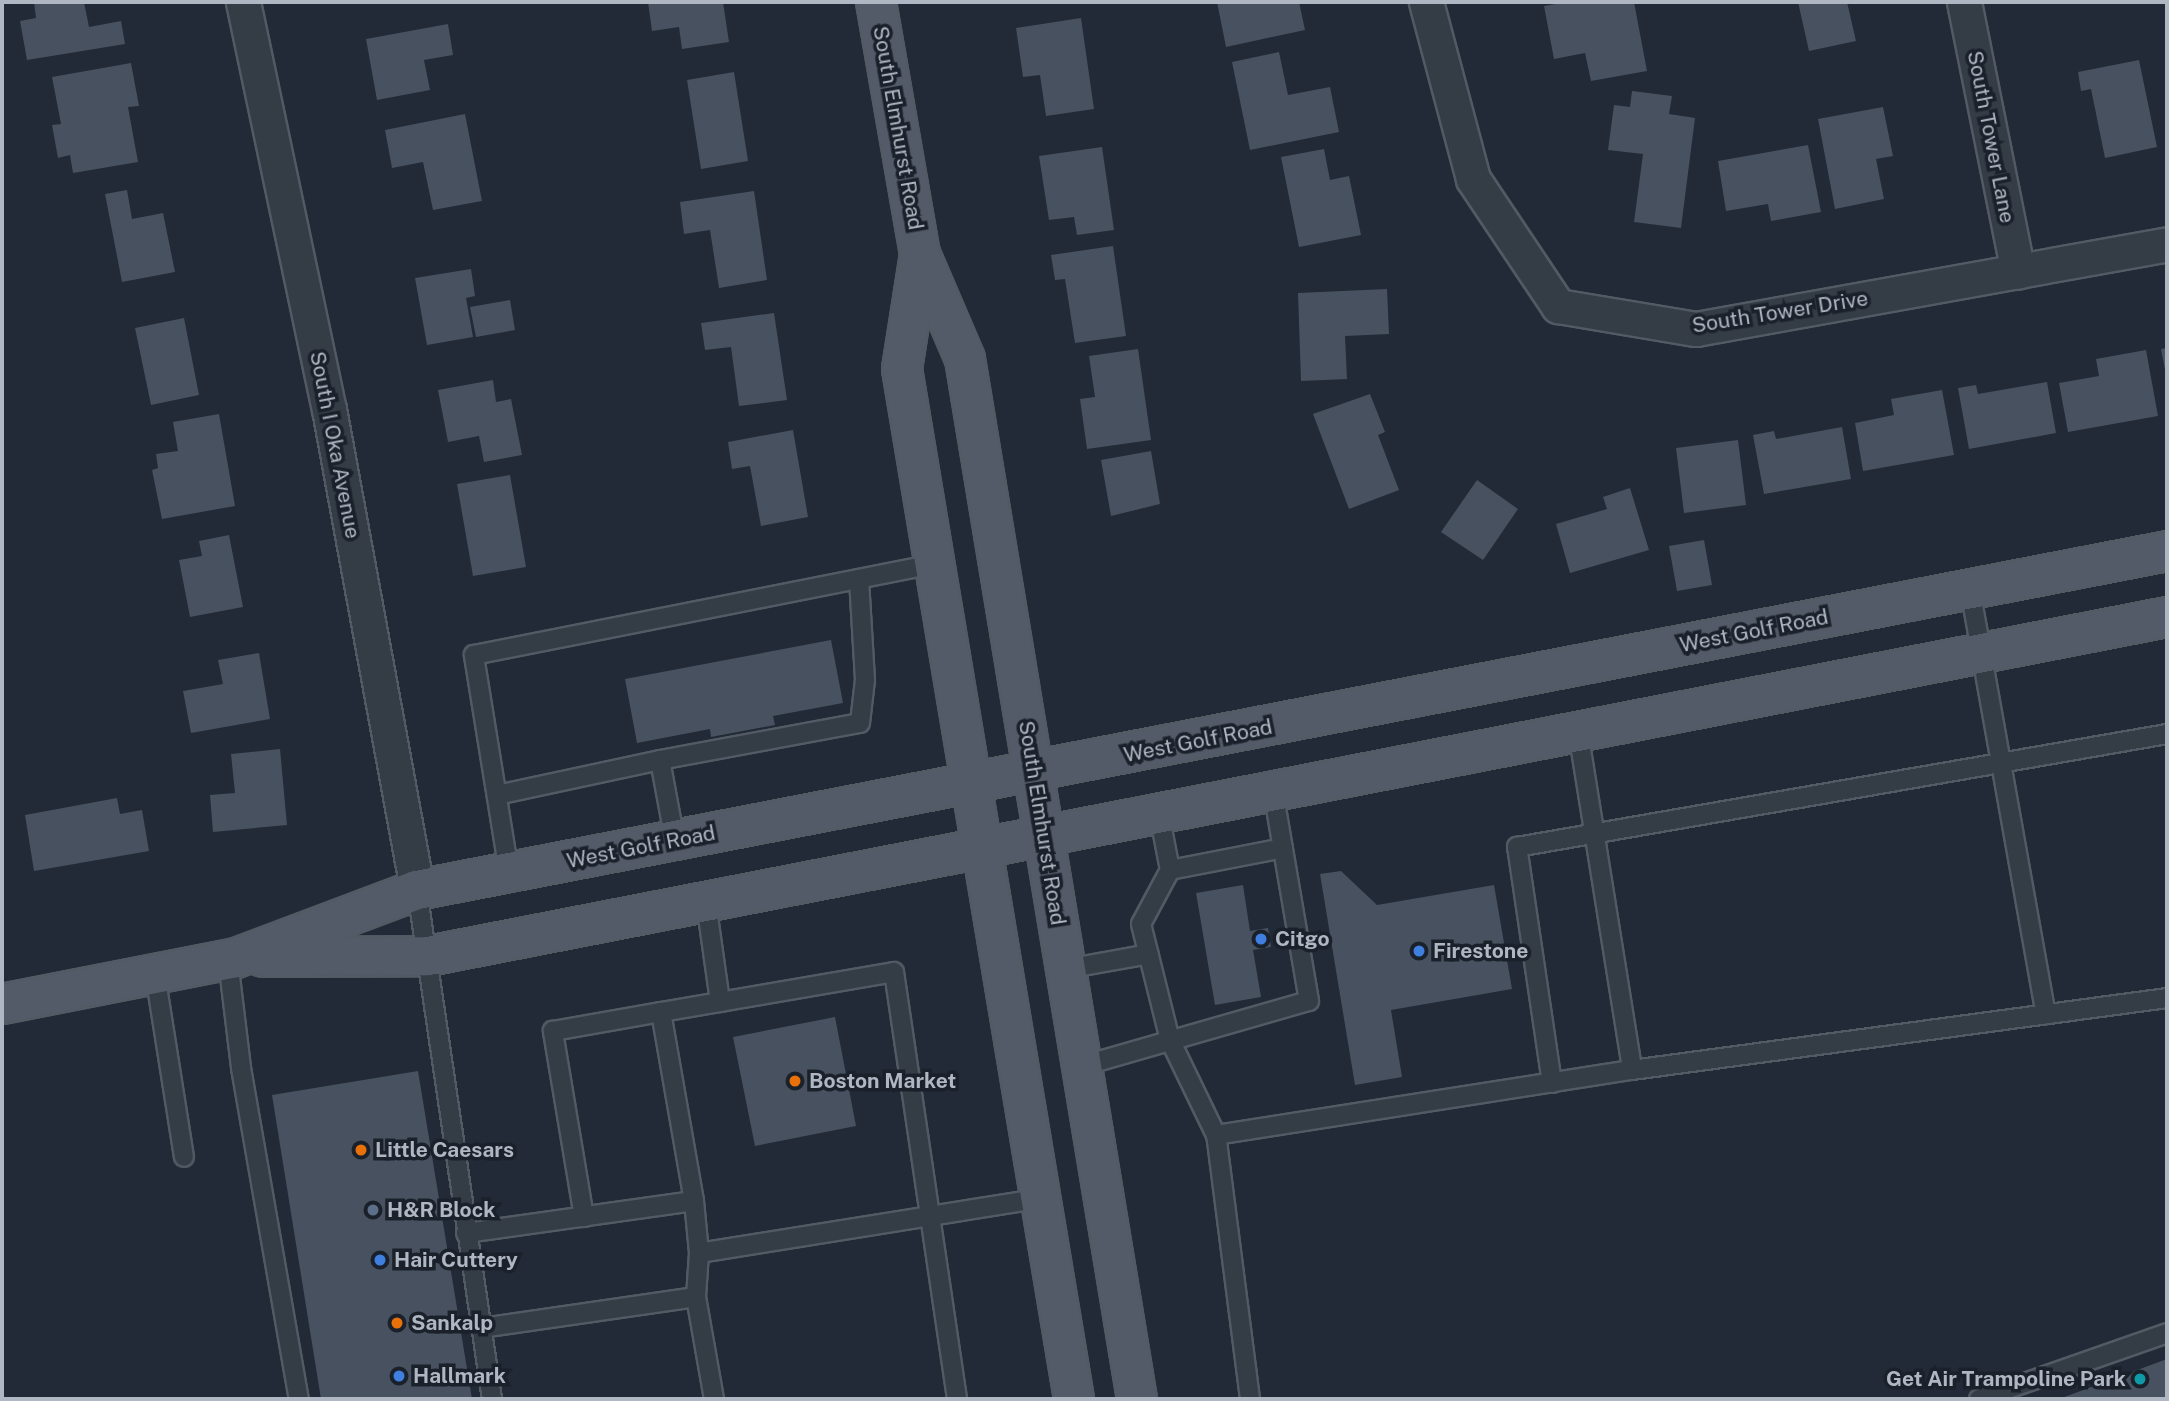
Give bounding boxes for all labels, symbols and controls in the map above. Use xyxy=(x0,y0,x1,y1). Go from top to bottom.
street label: South Elmhurst Road xyxy=(868,24,928,232)
street label: South Tower Lane xyxy=(1962,49,2020,225)
street label: South Tower Drive xyxy=(1690,286,1870,338)
street label: South I Oka Avenue xyxy=(304,349,366,541)
street label: West Golf Road xyxy=(1678,604,1830,658)
street label: West Golf Road xyxy=(1122,714,1274,768)
street label: South Elmhurst Road xyxy=(1013,719,1071,927)
street label: West Golf Road xyxy=(565,820,717,874)
place label: Citgo xyxy=(1275,926,1330,952)
marker: Citgo xyxy=(1253,931,1269,947)
place label: Firestone xyxy=(1433,938,1528,964)
marker: Firestone xyxy=(1411,943,1427,959)
place label: Boston Market xyxy=(809,1068,956,1094)
marker: Boston Market xyxy=(787,1073,803,1089)
place label: Little Caesars xyxy=(375,1137,514,1163)
marker: Little Caesars xyxy=(353,1142,369,1158)
place label: H&R Block xyxy=(387,1197,495,1223)
marker: H&R Block xyxy=(365,1202,381,1218)
place label: Hair Cuttery xyxy=(394,1247,518,1273)
marker: Hair Cuttery xyxy=(372,1252,388,1268)
place label: Sankalp xyxy=(411,1310,493,1336)
marker: Sankalp xyxy=(389,1315,405,1331)
place label: Hallmark xyxy=(413,1363,506,1389)
place label: Get Air Trampoline Park xyxy=(1886,1366,2126,1392)
marker: Hallmark xyxy=(391,1368,407,1384)
marker: Get Air Trampoline Park xyxy=(2132,1371,2148,1387)

